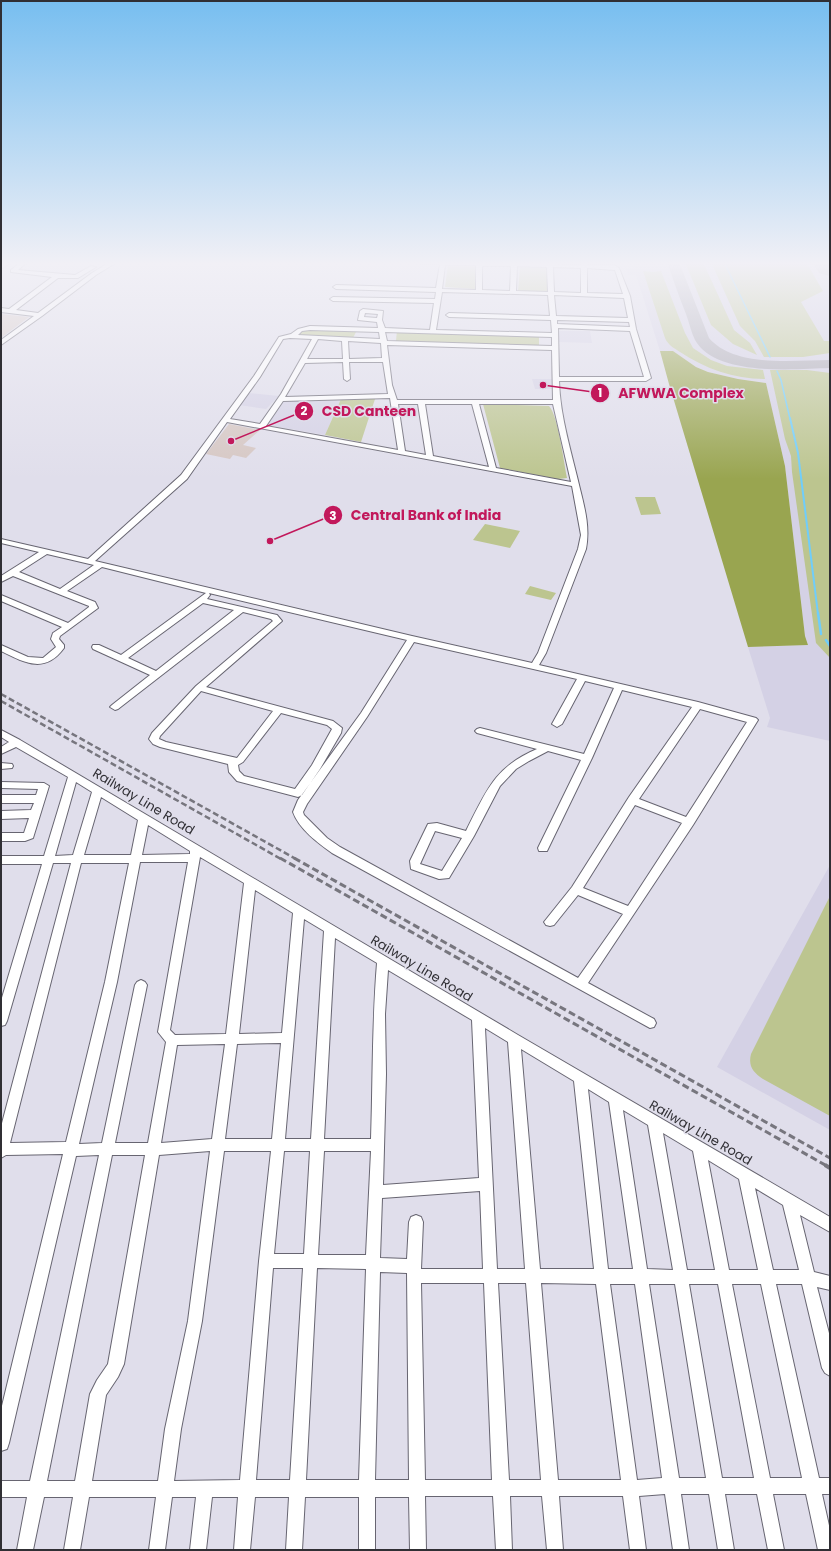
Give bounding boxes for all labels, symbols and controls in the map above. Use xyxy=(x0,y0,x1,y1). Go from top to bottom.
callout: AFWWA Complex xyxy=(590,380,752,406)
text: AFWWA Complex xyxy=(618,383,745,403)
text: 1 xyxy=(598,384,602,401)
callout: CSD Canteen xyxy=(294,398,424,424)
text: CSD Canteen xyxy=(322,401,416,421)
text: 2 xyxy=(301,402,308,419)
callout: Central Bank of India xyxy=(323,502,509,528)
text: Central Bank of India xyxy=(351,505,501,525)
text: 3 xyxy=(329,507,337,524)
street label: Railway Line Road xyxy=(89,763,198,839)
street label: Railway Line Road xyxy=(367,930,476,1006)
street label: Railway Line Road xyxy=(646,1095,756,1170)

